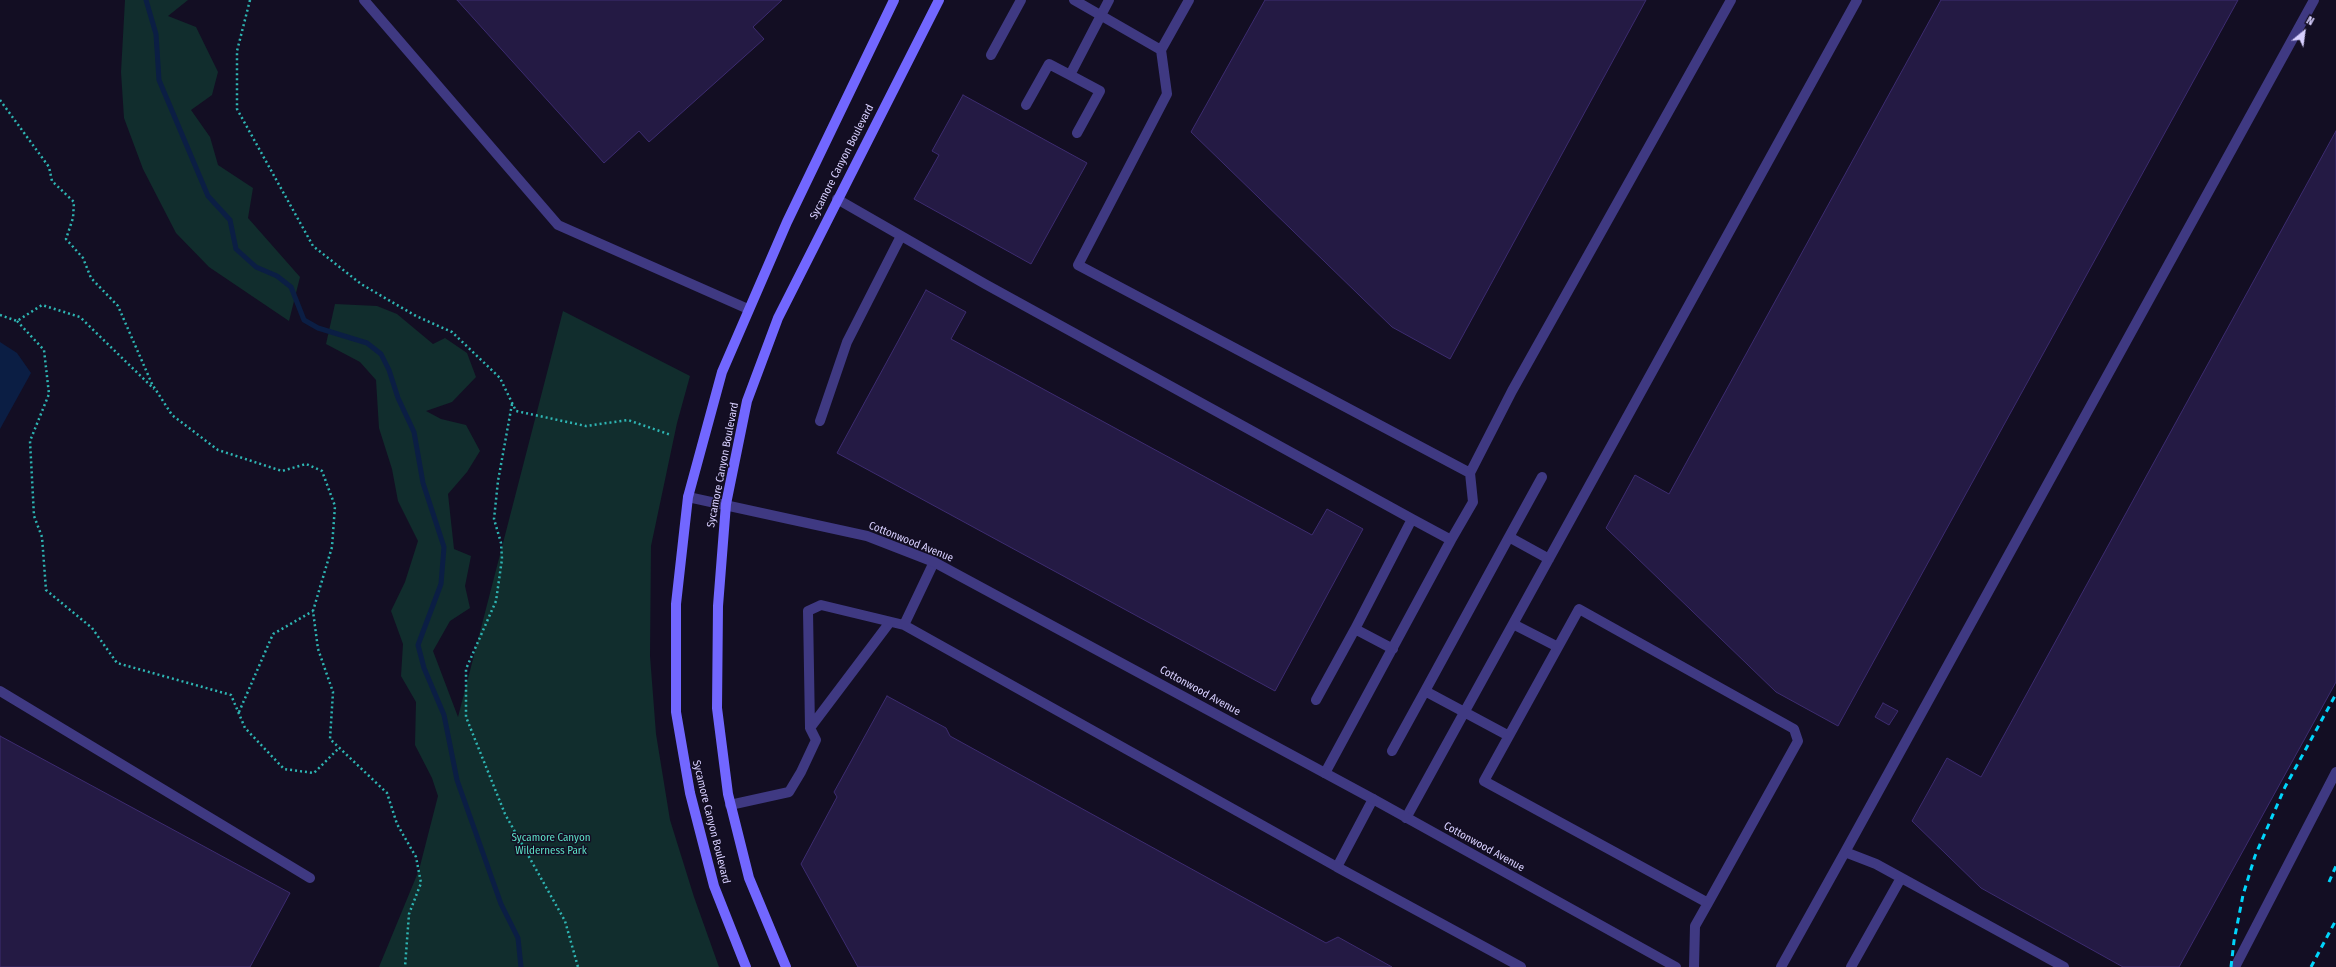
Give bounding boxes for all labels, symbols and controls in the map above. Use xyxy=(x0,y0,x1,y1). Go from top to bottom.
north arrow xyxy=(2284,12,2324,52)
text: N xyxy=(2304,14,2316,28)
street label: Sycamore Canyon Boulevard xyxy=(807,102,877,222)
street label: Sycamore Canyon Boulevard xyxy=(704,401,742,529)
street label: Cottonwood Avenue xyxy=(867,519,955,565)
street label: Cottonwood Avenue xyxy=(1157,663,1243,719)
street label: Sycamore Canyon Boulevard xyxy=(689,759,733,885)
street label: Cottonwood Avenue xyxy=(1441,819,1527,875)
park label: Sycamore Canyon Wilderness Park xyxy=(511,831,591,857)

